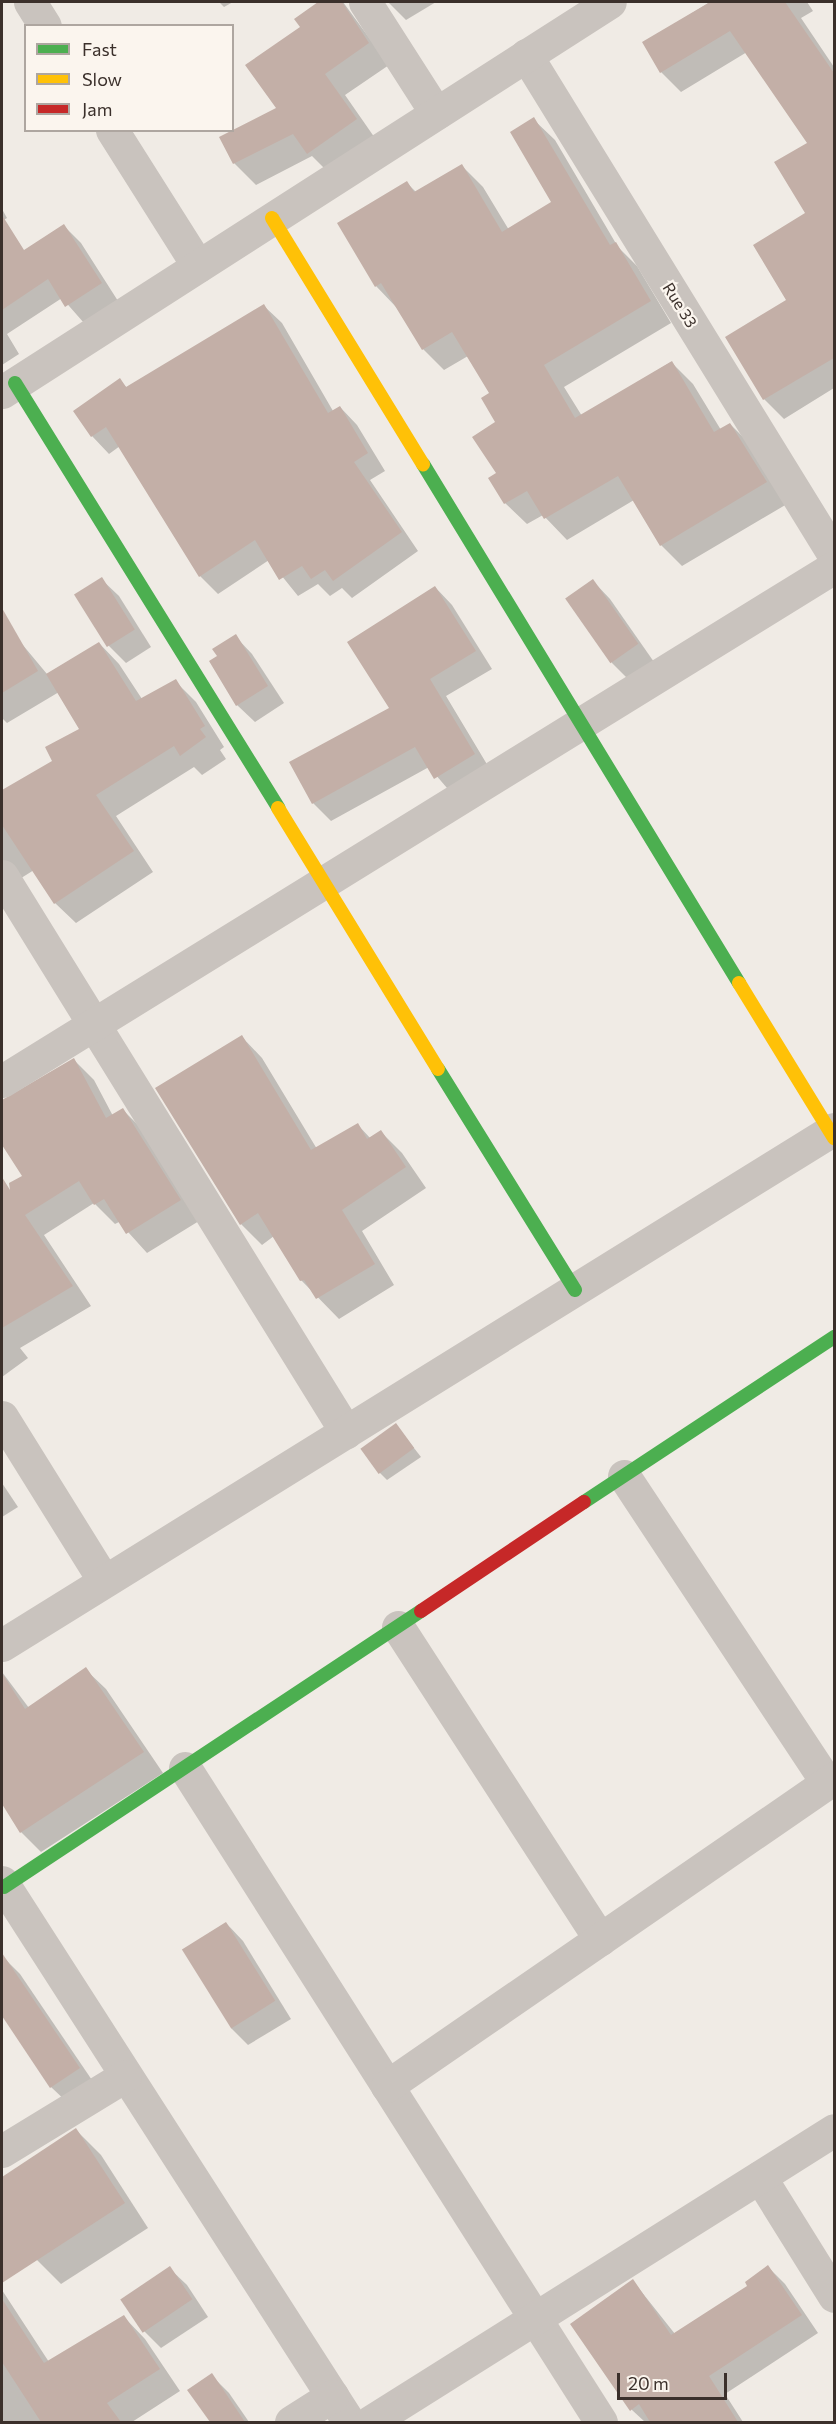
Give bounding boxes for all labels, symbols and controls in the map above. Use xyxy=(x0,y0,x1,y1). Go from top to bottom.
legend xyxy=(24,24,234,132)
text: Fast xyxy=(82,38,117,60)
text: Slow xyxy=(82,68,122,90)
text: Jam xyxy=(82,98,112,120)
street label: Rue 33 xyxy=(659,279,701,331)
scale bar xyxy=(620,2361,730,2399)
text: 20 m xyxy=(628,2372,669,2394)

